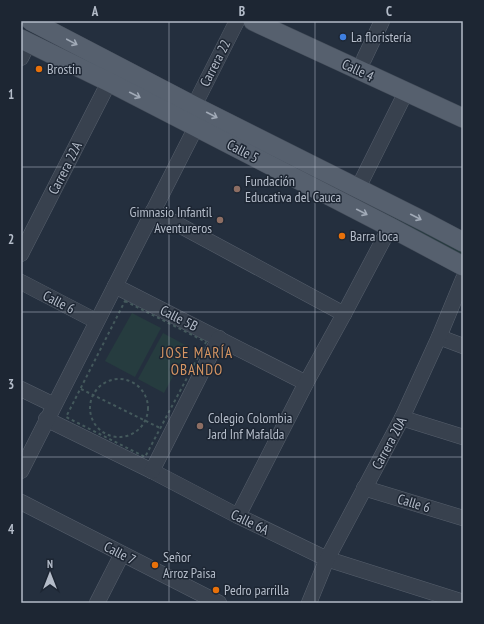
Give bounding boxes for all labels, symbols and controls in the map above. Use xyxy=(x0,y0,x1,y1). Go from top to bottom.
text: A xyxy=(91,3,99,20)
text: B xyxy=(239,3,245,20)
text: C xyxy=(386,3,392,20)
place label: La floristería xyxy=(351,28,411,46)
marker: La floristería xyxy=(338,32,348,42)
street label: Carrera 22 xyxy=(196,37,234,89)
one-way arrow xyxy=(66,39,78,46)
street label: Calle 4 xyxy=(339,55,378,86)
place label: Brostin xyxy=(47,60,81,78)
marker: Brostin xyxy=(34,64,44,74)
text: 1 xyxy=(8,86,14,103)
one-way arrow xyxy=(128,92,140,100)
one-way arrow xyxy=(206,112,218,119)
street label: Calle 5 xyxy=(224,135,262,167)
street label: Carrera 22A xyxy=(44,138,86,197)
place label: Fundación Educativa del Cauca xyxy=(245,172,341,206)
marker: Fundación Educativa del Cauca xyxy=(232,184,242,194)
place label: Gimnasio Infantil Aventureros xyxy=(130,203,213,237)
one-way arrow xyxy=(356,209,368,217)
one-way arrow xyxy=(410,214,422,221)
marker: Gimnasio Infantil Aventureros xyxy=(215,215,225,225)
place label: Barra loca xyxy=(350,227,398,245)
text: 2 xyxy=(8,231,14,248)
marker: Barra loca xyxy=(337,231,347,241)
street label: Calle 6 xyxy=(40,286,78,318)
street label: Calle 5B xyxy=(157,301,201,335)
district label: JOSE MARÍA OBANDO xyxy=(160,343,233,379)
text: 3 xyxy=(8,376,14,393)
place label: Colegio Colombia Jard Inf Mafalda xyxy=(207,409,292,443)
street label: Carrera 20A xyxy=(368,413,410,472)
marker: Colegio Colombia Jard Inf Mafalda xyxy=(195,421,205,431)
street label: Calle 6 xyxy=(395,490,433,516)
street label: Calle 6A xyxy=(228,505,272,539)
text: 4 xyxy=(8,521,15,538)
street label: Calle 7 xyxy=(101,537,139,569)
place label: Señor Arroz Paisa xyxy=(163,548,216,582)
north arrow xyxy=(30,554,70,594)
text: N xyxy=(47,557,53,571)
marker: Señor Arroz Paisa xyxy=(150,560,160,570)
place label: Pedro parrilla xyxy=(224,581,289,599)
marker: Pedro parrilla xyxy=(211,585,221,595)

